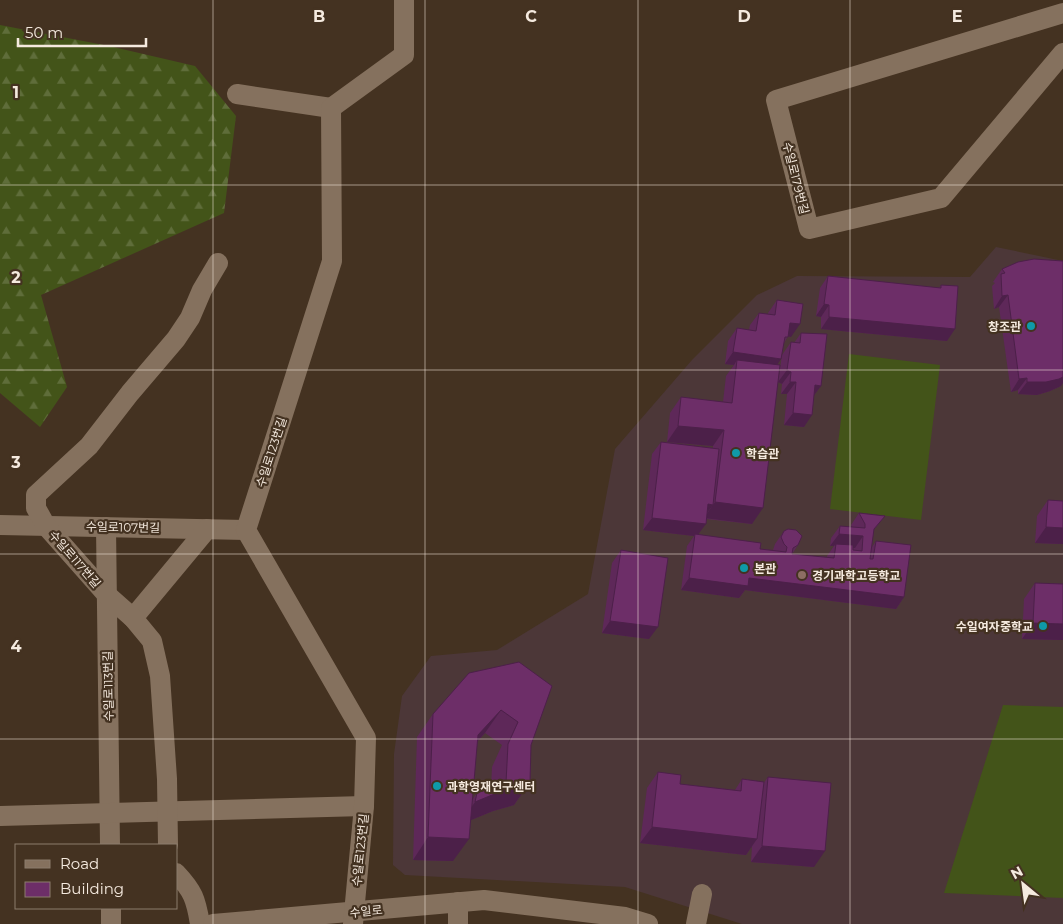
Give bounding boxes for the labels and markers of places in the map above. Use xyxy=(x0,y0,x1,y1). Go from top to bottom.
place label: 창조관 xyxy=(988,319,1021,334)
marker: 창조관 xyxy=(1025,320,1037,332)
place label: 학습관 xyxy=(746,446,779,461)
marker: 학습관 xyxy=(730,447,742,459)
place label: 본관 xyxy=(754,561,776,576)
marker: 본관 xyxy=(738,562,750,574)
place label: 경기과학고등학교 xyxy=(812,568,900,583)
marker: 경기과학고등학교 xyxy=(796,569,808,581)
place label: 수일여자중학교 xyxy=(956,619,1033,634)
marker: 수일여자중학교 xyxy=(1037,620,1049,632)
place label: 과학영재연구센터 xyxy=(447,779,535,794)
marker: 과학영재연구센터 xyxy=(431,780,443,792)

